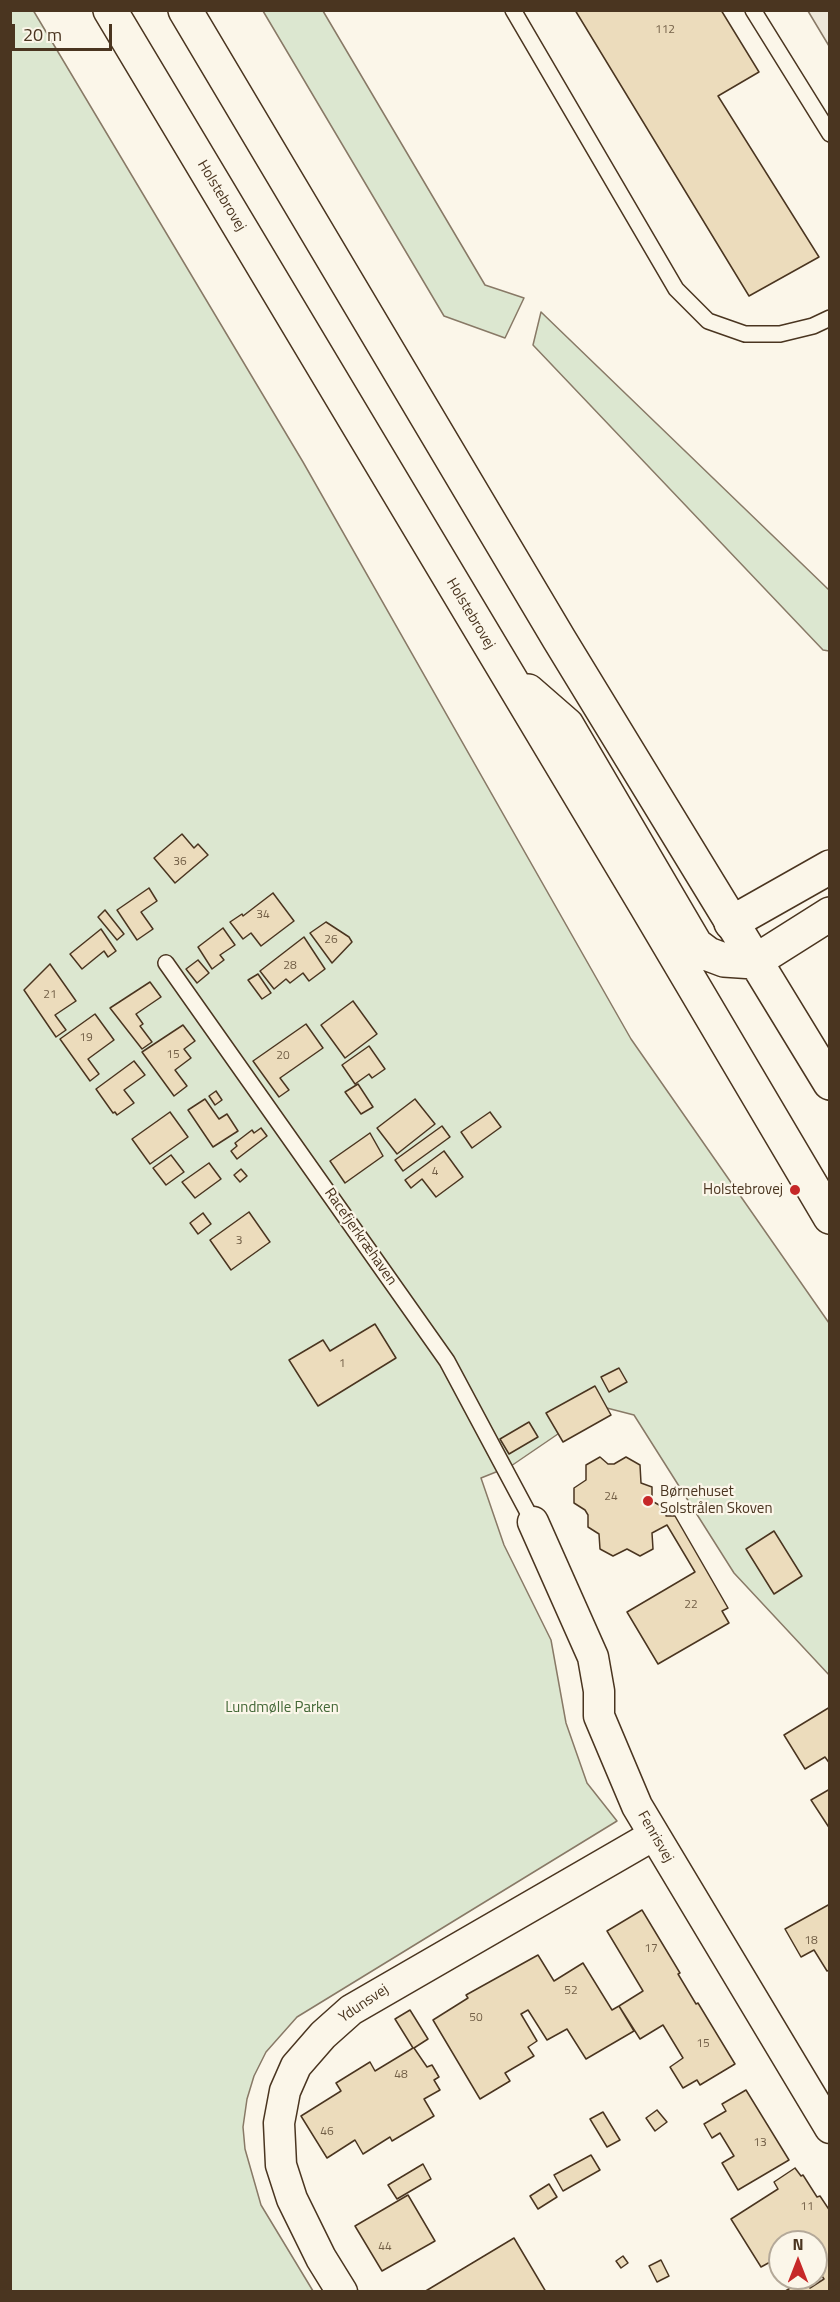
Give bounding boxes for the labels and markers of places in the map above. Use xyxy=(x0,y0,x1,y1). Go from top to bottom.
place label: Holstebrovej xyxy=(703,1181,783,1199)
marker: Holstebrovej xyxy=(788,1183,802,1197)
place label: Børnehuset Solstrålen Skoven xyxy=(660,1483,772,1518)
marker: Børnehuset Solstrålen Skoven xyxy=(641,1494,655,1508)

